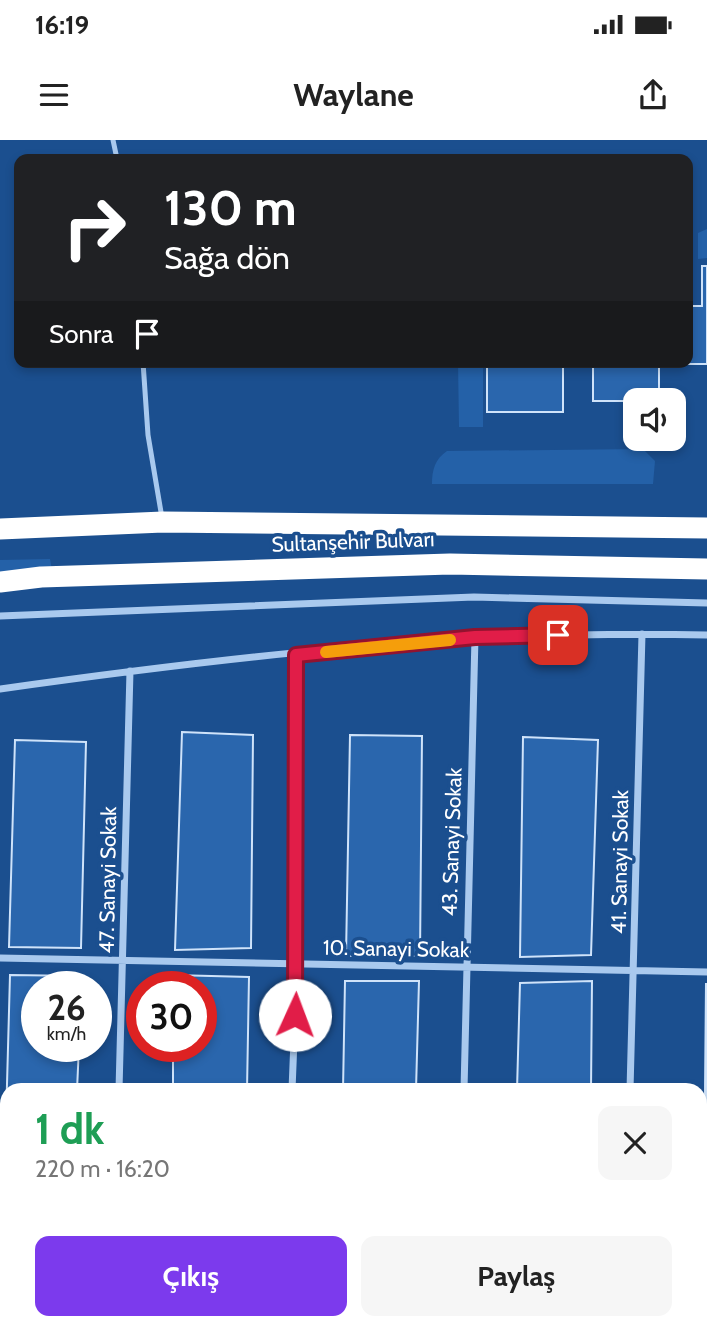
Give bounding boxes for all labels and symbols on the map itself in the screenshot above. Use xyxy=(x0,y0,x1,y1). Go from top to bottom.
street label: Sultanşehir Bulvarı xyxy=(271,526,435,557)
pin xyxy=(528,605,588,665)
street label: 43. Sanayi Sokak xyxy=(436,767,467,917)
street label: 41. Sanayi Sokak xyxy=(606,789,633,934)
street label: 47. Sanayi Sokak xyxy=(94,806,121,954)
street label: 10. Sanayi Sokak xyxy=(323,935,470,962)
speed limit sign: 30 xyxy=(126,971,217,1062)
position arrow xyxy=(258,978,332,1052)

